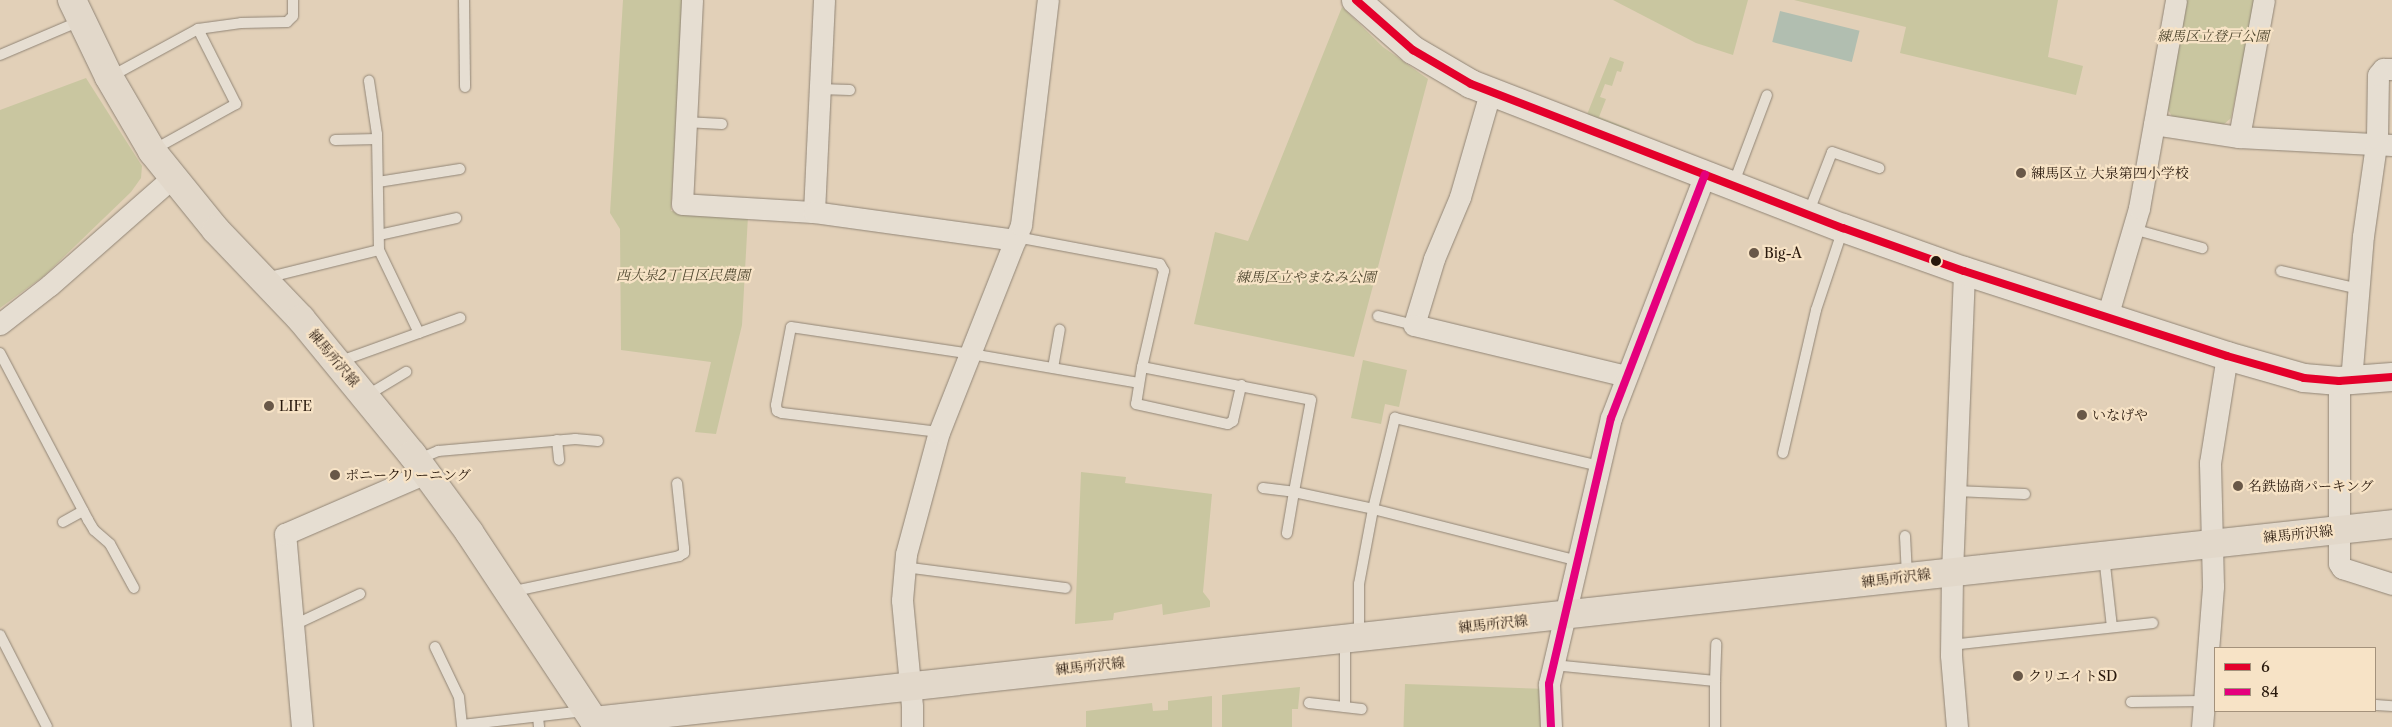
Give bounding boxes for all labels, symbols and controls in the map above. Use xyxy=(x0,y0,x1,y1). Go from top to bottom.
park label: 練馬区立登戸公園 xyxy=(2157,28,2269,44)
place label: 練馬区立 大泉第四小学校 xyxy=(2031,165,2189,181)
marker: 練馬区立 大泉第四小学校 xyxy=(2015,167,2027,179)
place label: Big-A xyxy=(1764,245,1802,261)
marker: Big-A xyxy=(1748,247,1760,259)
unlabelled marker xyxy=(1931,256,1941,266)
park label: 西大泉2丁目区民農園 xyxy=(616,267,750,283)
park label: 練馬区立やまなみ公園 xyxy=(1236,269,1376,285)
street label: 練馬所沢線 xyxy=(305,326,363,390)
place label: LIFE xyxy=(279,398,312,414)
marker: LIFE xyxy=(263,400,275,412)
place label: いなげや xyxy=(2092,407,2148,423)
marker: いなげや xyxy=(2076,409,2088,421)
place label: ポニークリーニング xyxy=(345,467,471,483)
marker: ポニークリーニング xyxy=(329,469,341,481)
place label: 名鉄協商パーキング xyxy=(2248,478,2374,494)
marker: 名鉄協商パーキング xyxy=(2232,480,2244,492)
street label: 練馬所沢線 xyxy=(2262,522,2334,546)
street label: 練馬所沢線 xyxy=(1860,565,1932,591)
street label: 練馬所沢線 xyxy=(1457,612,1529,636)
legend xyxy=(2214,647,2377,712)
street label: 練馬所沢線 xyxy=(1054,654,1126,678)
text: 6 xyxy=(2261,657,2270,676)
place label: クリエイトSD xyxy=(2028,668,2118,684)
marker: クリエイトSD xyxy=(2012,670,2024,682)
text: 84 xyxy=(2261,682,2279,701)

